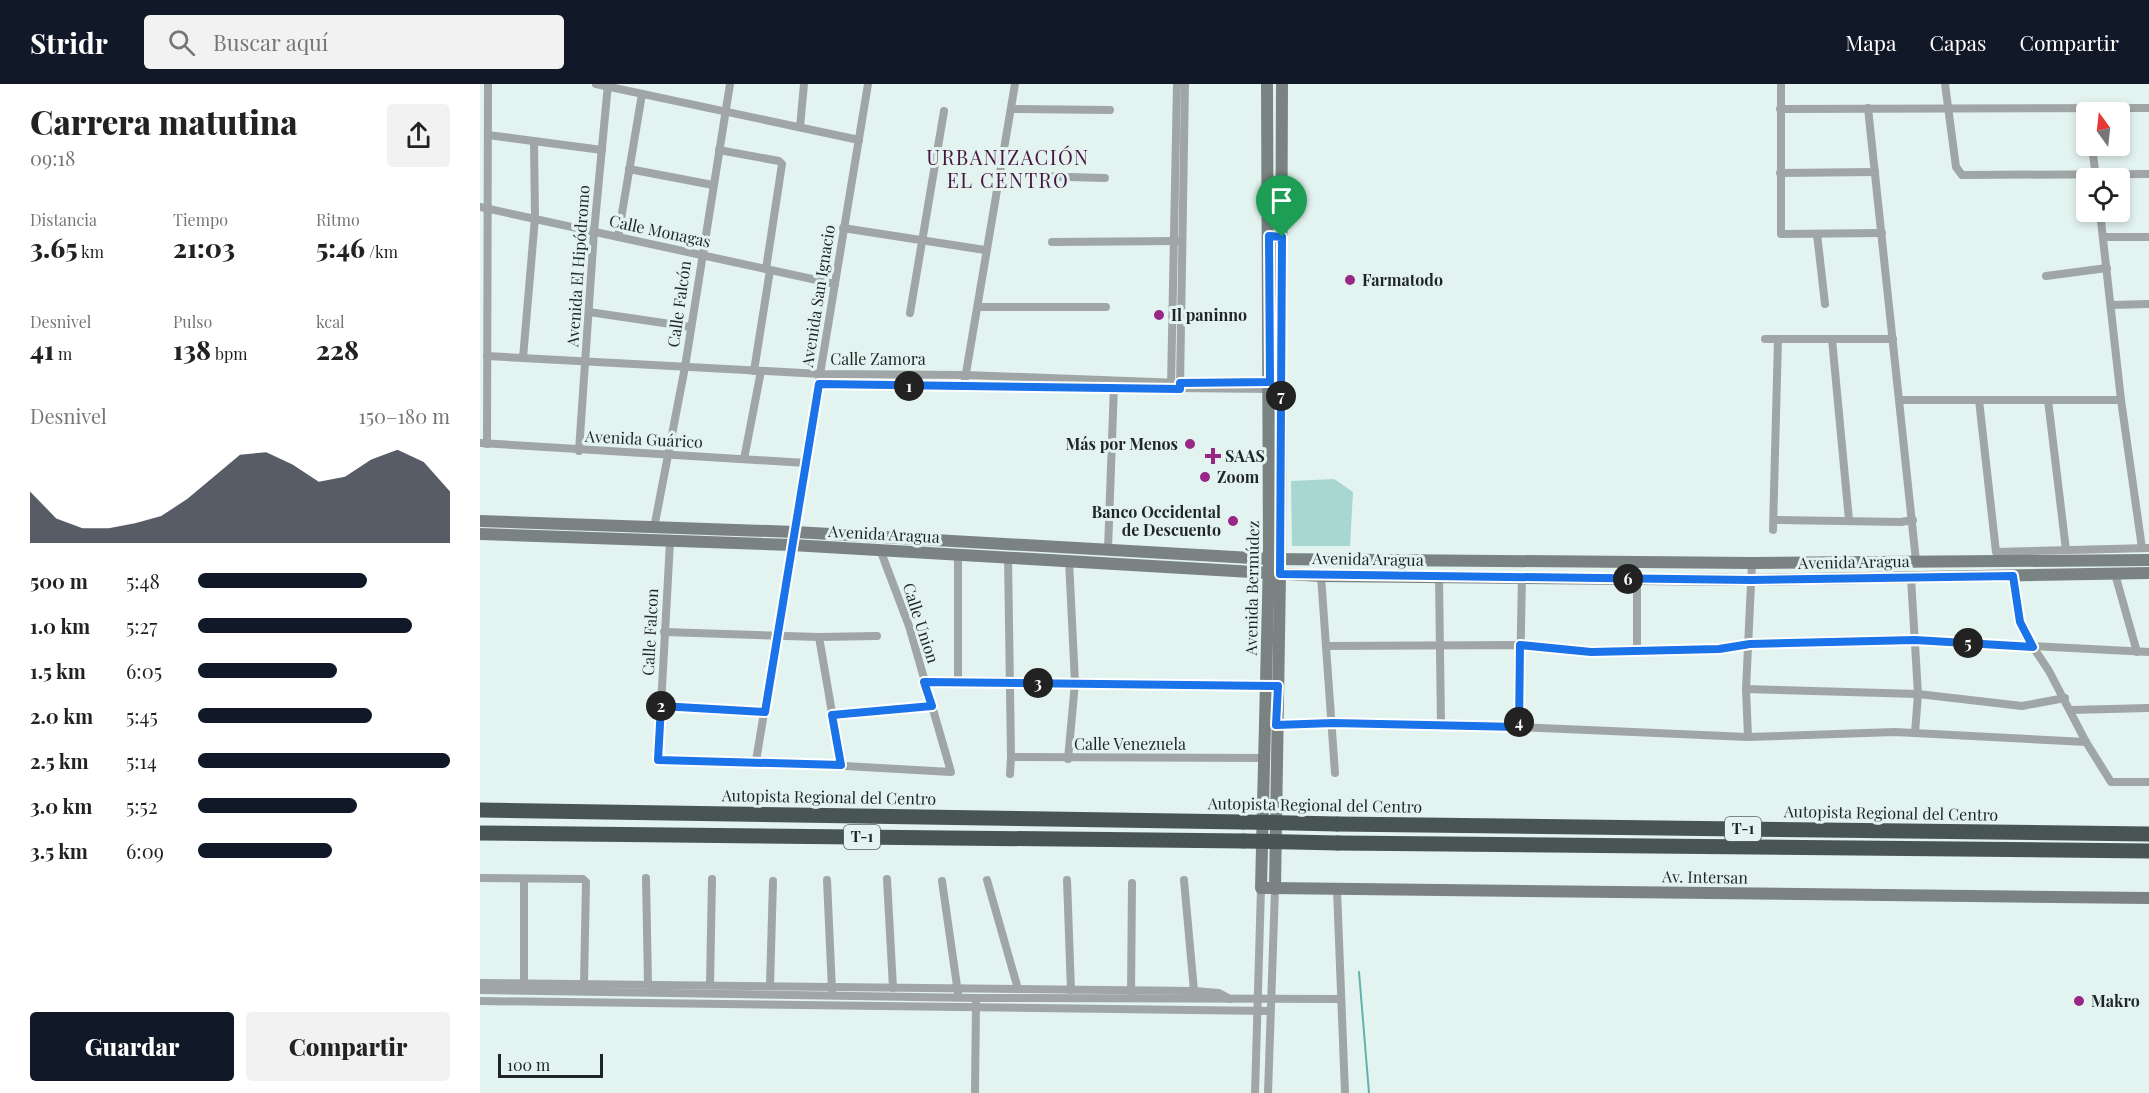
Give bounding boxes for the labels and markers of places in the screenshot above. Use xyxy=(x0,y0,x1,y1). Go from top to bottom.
pin xyxy=(1256,175,1307,237)
place label: Farmatodo xyxy=(1362,269,1443,290)
marker: Farmatodo xyxy=(1343,273,1357,287)
place label: Il paninno xyxy=(1171,304,1247,325)
marker: Il paninno xyxy=(1152,308,1166,322)
pin: 1 xyxy=(894,371,924,401)
pin: 7 xyxy=(1266,381,1296,411)
place label: Más por Menos xyxy=(1066,433,1178,454)
marker: Más por Menos xyxy=(1183,437,1197,451)
place label: SAAS xyxy=(1225,445,1265,466)
marker: SAAS xyxy=(1206,449,1220,463)
place label: Zoom xyxy=(1217,466,1260,487)
marker: Zoom xyxy=(1198,470,1212,484)
place label: Banco Occidental de Descuento xyxy=(1092,501,1221,540)
marker: Banco Occidental de Descuento xyxy=(1226,514,1240,528)
pin: 6 xyxy=(1613,564,1643,594)
pin: 5 xyxy=(1953,628,1983,658)
pin: 3 xyxy=(1023,668,1053,698)
pin: 2 xyxy=(646,691,676,721)
pin: 4 xyxy=(1504,707,1534,737)
place label: Makro xyxy=(2091,990,2140,1011)
marker: Makro xyxy=(2072,994,2086,1008)

